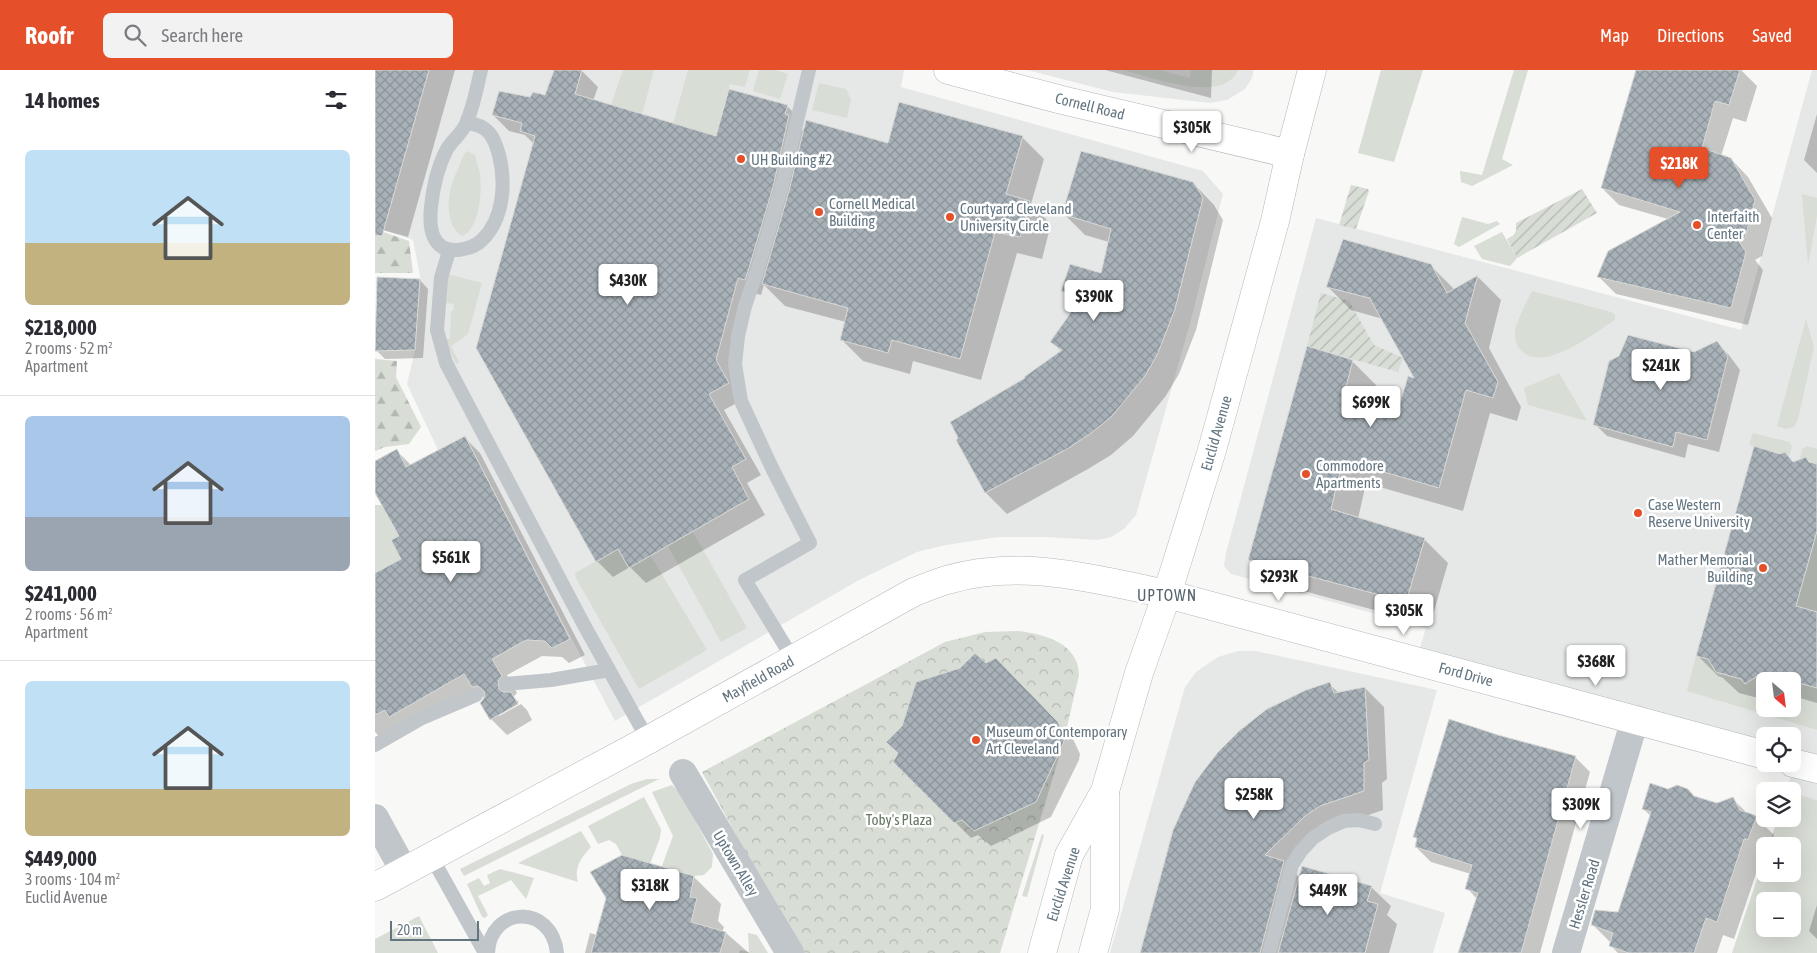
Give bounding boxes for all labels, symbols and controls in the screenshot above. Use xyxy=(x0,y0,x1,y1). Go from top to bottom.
search box xyxy=(103,13,453,58)
icon: search xyxy=(121,21,149,49)
text: Roofr xyxy=(25,22,73,49)
text: Search here xyxy=(161,24,243,46)
text: Map xyxy=(1600,25,1629,46)
text: Directions xyxy=(1657,25,1724,46)
text: Saved xyxy=(1752,25,1792,46)
icon: filters xyxy=(322,86,350,114)
text: 14 homes xyxy=(25,88,100,112)
street label: Cornell Road xyxy=(1054,89,1126,123)
pin: $305K xyxy=(1157,111,1227,153)
text: $305K xyxy=(1173,118,1211,136)
pin: $218K xyxy=(1644,146,1714,189)
place label: UH Building #2 xyxy=(751,151,832,168)
marker: UH Building #2 xyxy=(735,153,747,165)
text: $218K xyxy=(1660,154,1698,172)
icon: home xyxy=(143,183,233,273)
place label: Cornell Medical Building xyxy=(829,195,915,229)
place label: Courtyard Cleveland University Circle xyxy=(960,200,1072,234)
marker: Cornell Medical Building xyxy=(813,206,825,218)
place label: Interfaith Center xyxy=(1707,208,1760,242)
marker: Courtyard Cleveland University Circle xyxy=(944,211,956,223)
marker: Interfaith Center xyxy=(1691,219,1703,231)
pin: $430K xyxy=(593,264,663,306)
text: $430K xyxy=(609,271,647,289)
pin: $390K xyxy=(1059,280,1129,322)
text: $390K xyxy=(1075,287,1113,305)
text: $218,000 xyxy=(25,315,97,339)
text: 2 rooms · 52 m² xyxy=(25,339,113,357)
pin: $241K xyxy=(1626,348,1696,391)
text: $241K xyxy=(1642,356,1680,374)
text: Apartment xyxy=(25,357,88,375)
pin: $699K xyxy=(1336,386,1406,428)
street label: Euclid Avenue xyxy=(1197,393,1235,472)
text: $699K xyxy=(1352,393,1390,411)
icon: home xyxy=(143,448,233,538)
place label: Commodore Apartments xyxy=(1316,457,1384,491)
marker: Commodore Apartments xyxy=(1300,468,1312,480)
place label: Case Western Reserve University xyxy=(1648,496,1750,530)
marker: Case Western Reserve University xyxy=(1632,507,1644,519)
pin: $561K xyxy=(416,540,486,583)
text: $561K xyxy=(432,548,470,566)
place label: Mather Memorial Building xyxy=(1658,551,1754,585)
pin: $293K xyxy=(1244,560,1314,602)
marker: Mather Memorial Building xyxy=(1757,562,1769,574)
text: $293K xyxy=(1260,567,1298,585)
text: $241,000 xyxy=(25,581,97,605)
district label: UPTOWN xyxy=(1137,586,1197,604)
pin: $305K xyxy=(1369,594,1439,636)
text: $305K xyxy=(1385,601,1423,619)
text: 2 rooms · 56 m² xyxy=(25,605,113,623)
text: Apartment xyxy=(25,623,88,641)
pin: $368K xyxy=(1561,644,1631,687)
street label: Mayfield Road xyxy=(719,652,797,706)
text: $368K xyxy=(1577,652,1615,670)
street label: Ford Drive xyxy=(1437,659,1495,689)
north arrow xyxy=(1756,672,1801,718)
map controls xyxy=(1756,672,1801,937)
icon: home xyxy=(143,713,233,803)
place label: Museum of Contemporary Art Cleveland xyxy=(986,723,1127,757)
button: locate xyxy=(1756,727,1801,772)
marker: Museum of Contemporary Art Cleveland xyxy=(970,734,982,746)
pin: $258K xyxy=(1219,778,1289,820)
button: layers xyxy=(1756,782,1801,827)
text: $258K xyxy=(1235,785,1273,803)
pin: $309K xyxy=(1546,788,1616,830)
text: $309K xyxy=(1562,795,1600,813)
park label: Toby's Plaza xyxy=(866,811,932,828)
street label: Uptown Alley xyxy=(710,827,762,899)
button: + xyxy=(1756,837,1801,882)
street label: Euclid Avenue xyxy=(1043,844,1083,923)
text: $449,000 xyxy=(25,846,97,870)
street label: Hessler Road xyxy=(1565,857,1603,931)
pin: $318K xyxy=(615,868,685,911)
text: 3 rooms · 104 m² xyxy=(25,870,120,888)
pin: $449K xyxy=(1293,874,1363,916)
text: $318K xyxy=(631,876,669,894)
text: $449K xyxy=(1309,881,1347,899)
text: Euclid Avenue xyxy=(25,888,107,906)
button: − xyxy=(1756,892,1801,937)
scale bar xyxy=(390,918,479,941)
text: 20 m xyxy=(397,922,422,938)

